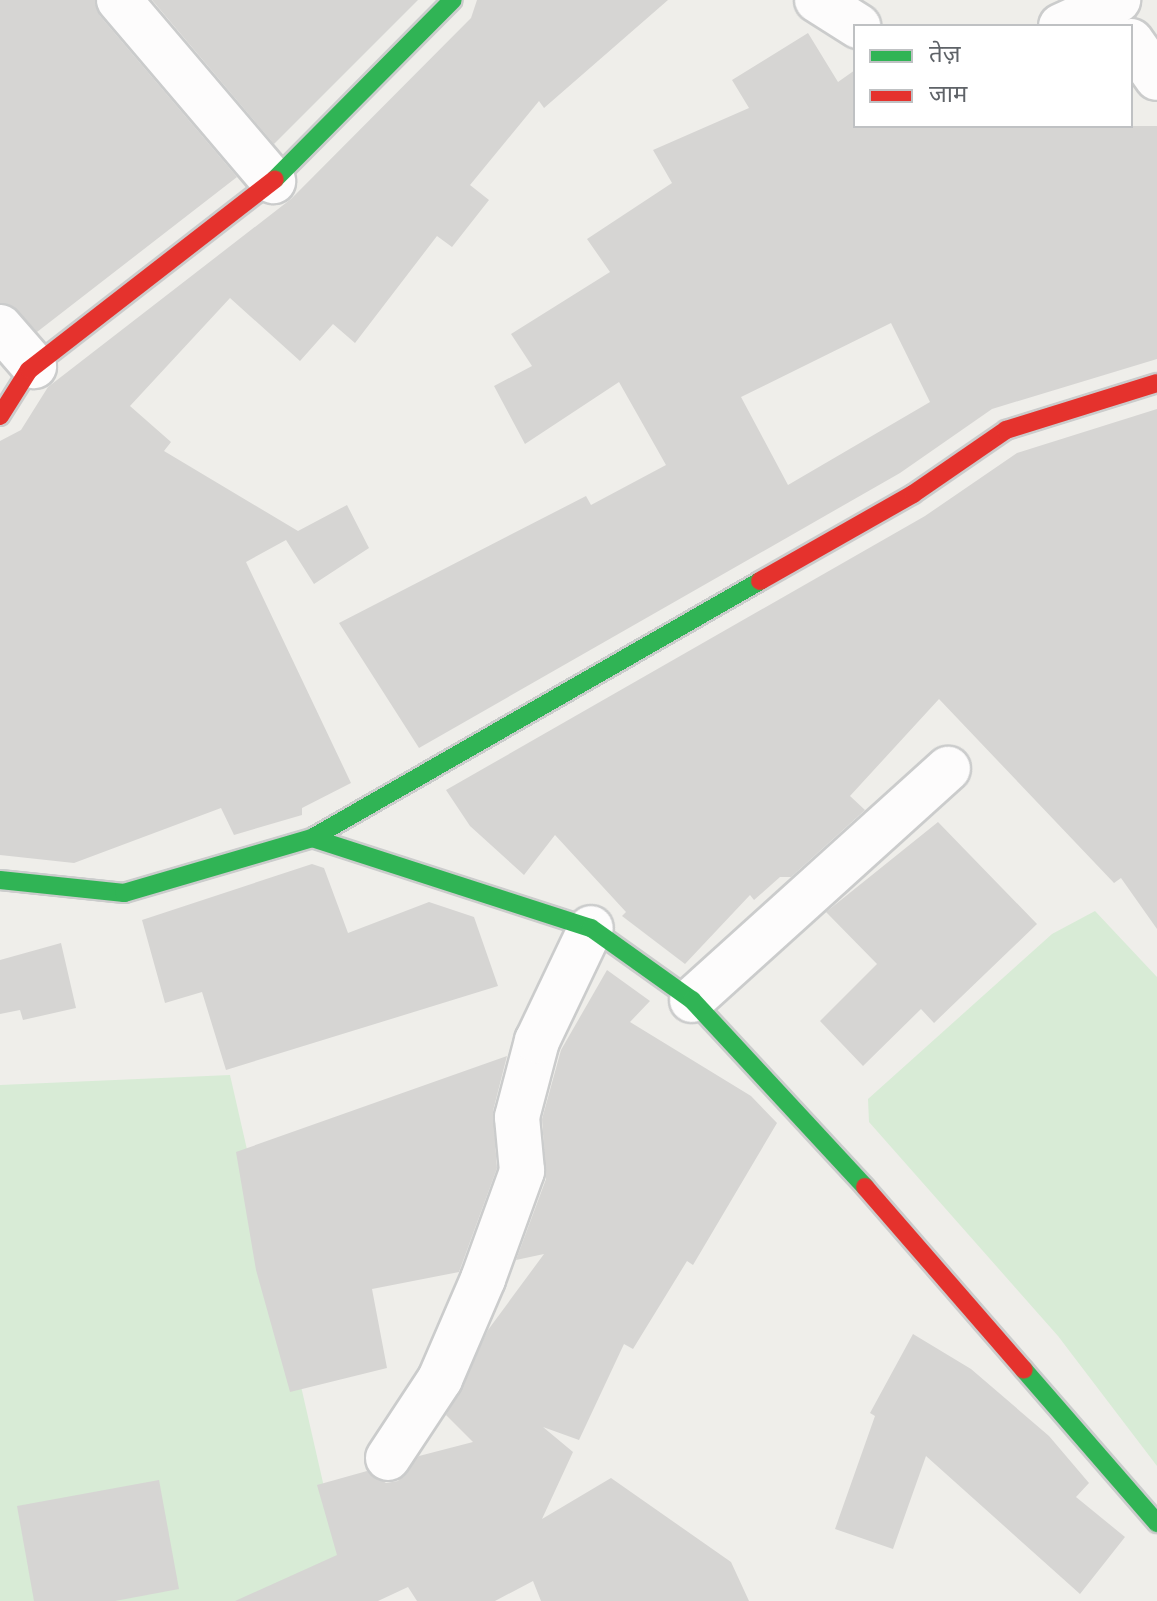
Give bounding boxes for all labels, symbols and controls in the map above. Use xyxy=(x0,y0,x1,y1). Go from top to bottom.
legend xyxy=(853,24,1133,128)
text: तेज़ xyxy=(929,40,961,68)
text: जाम xyxy=(929,80,967,108)

